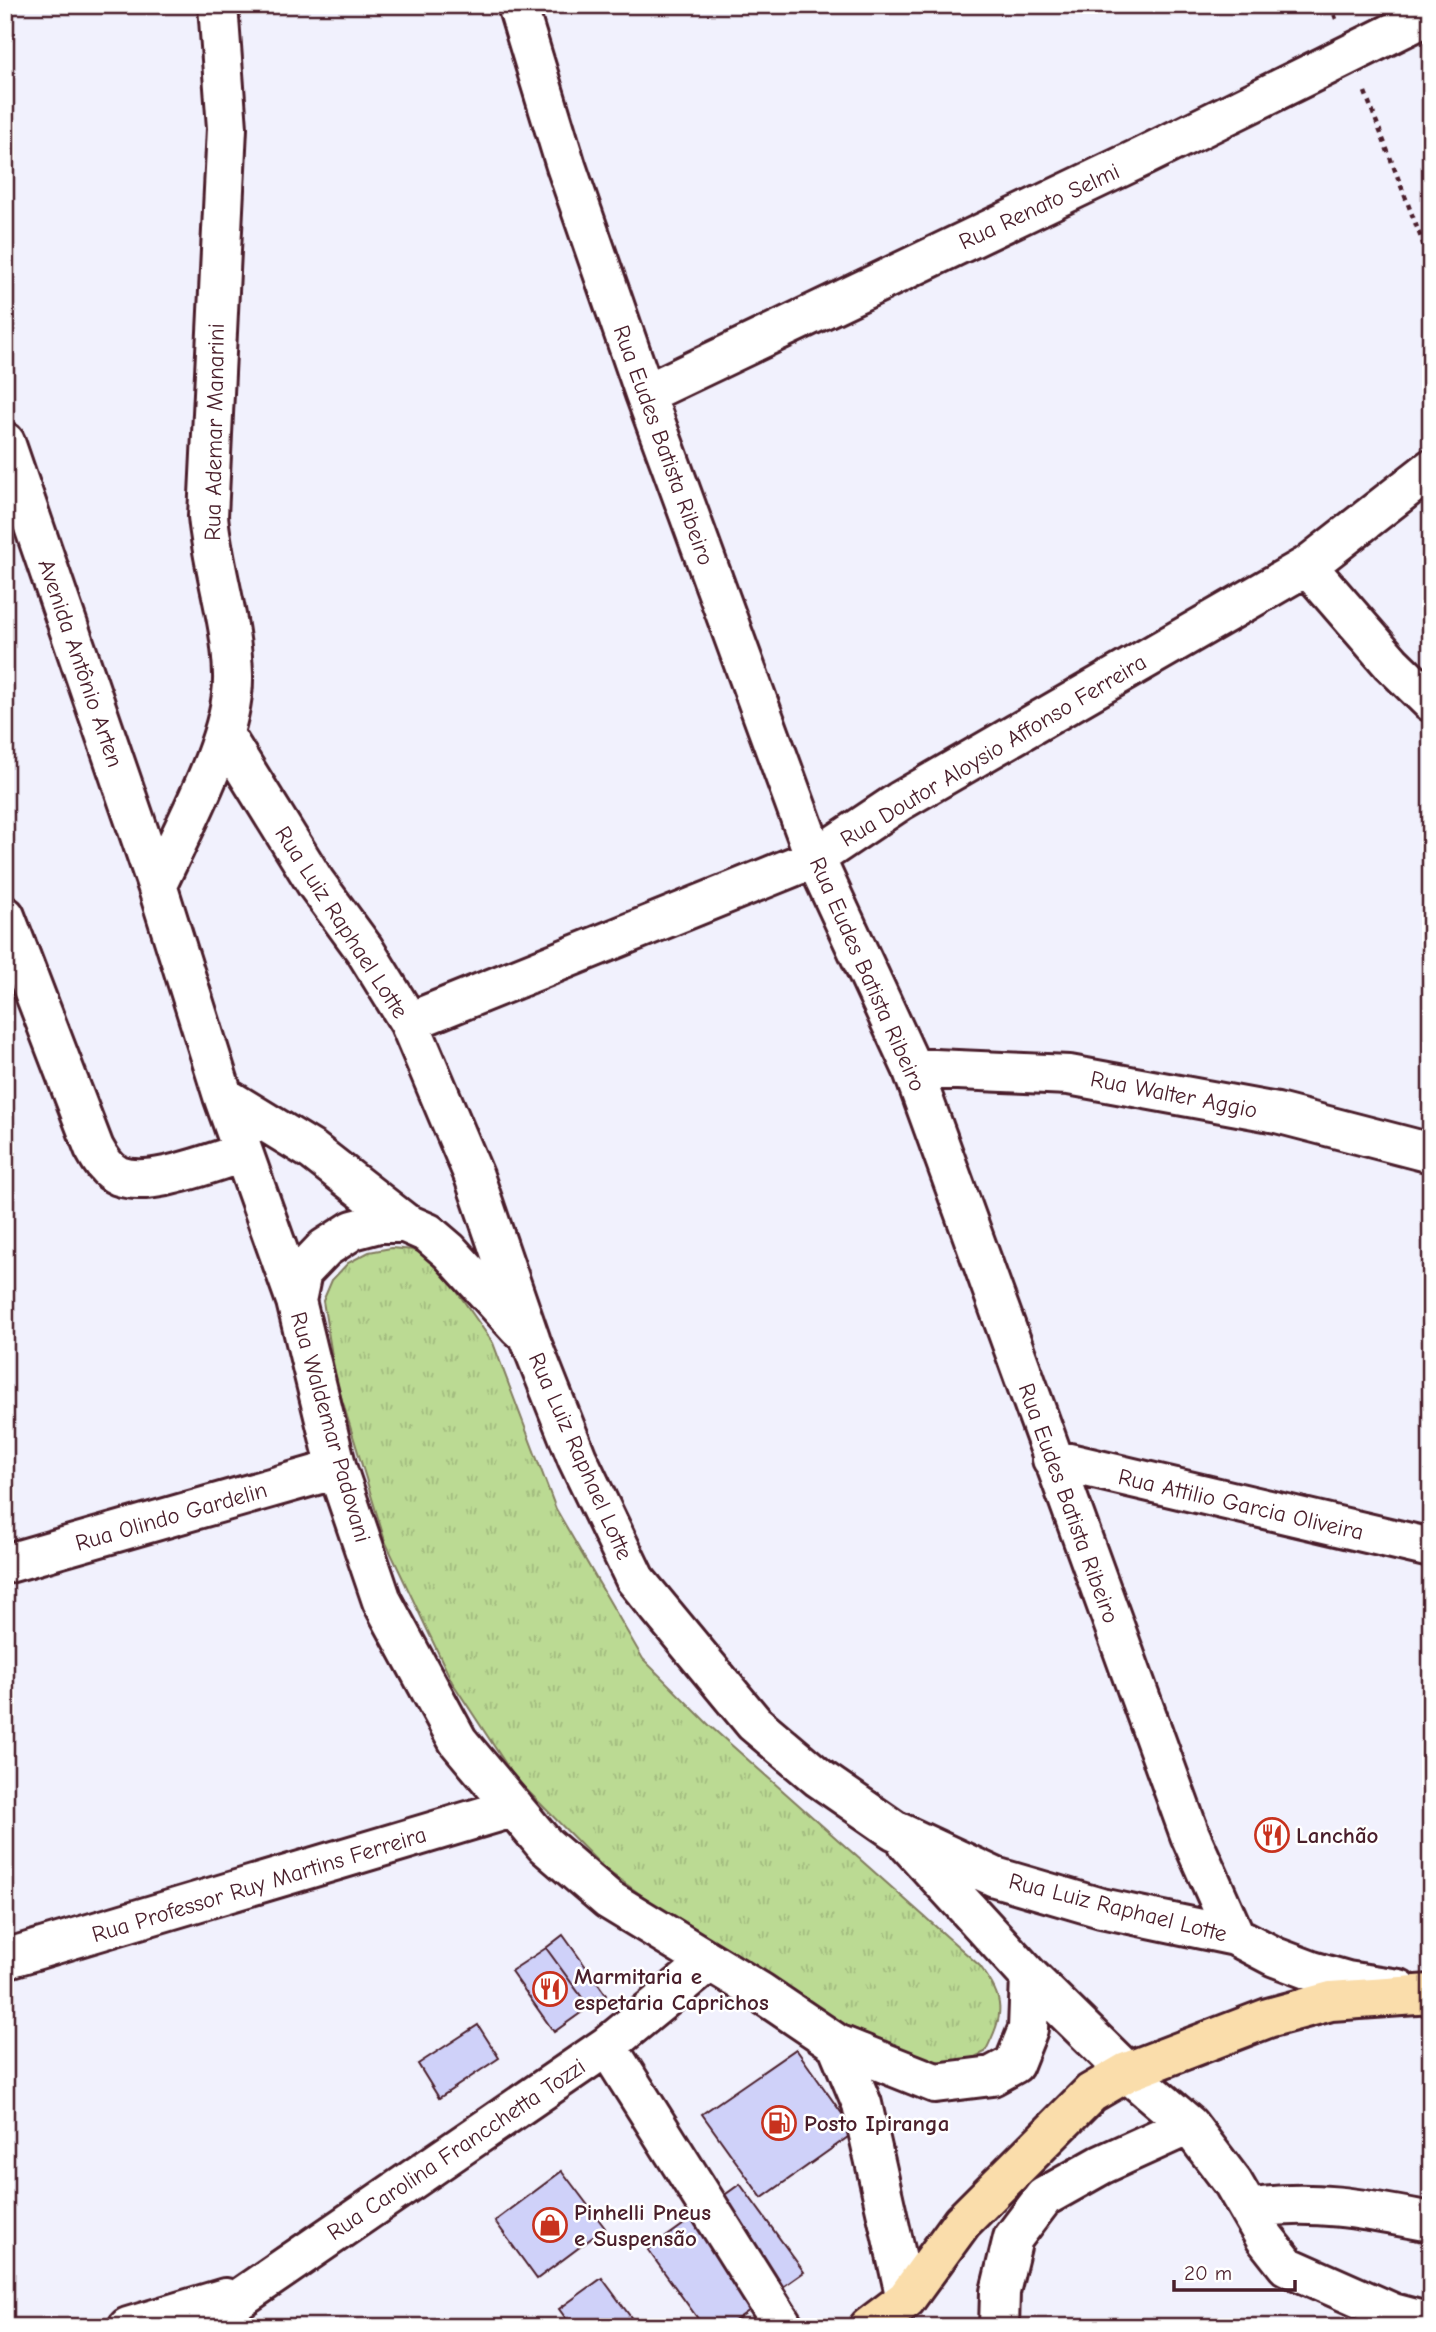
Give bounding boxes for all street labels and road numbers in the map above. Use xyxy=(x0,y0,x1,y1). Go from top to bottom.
street label: Rua Renato Selmi xyxy=(955,157,1124,255)
street label: Rua Eudes Batista Ribeiro xyxy=(608,321,720,569)
street label: Rua Ademar Manarini xyxy=(199,323,230,541)
street label: Avenida Antônio Arten xyxy=(32,556,129,771)
street label: Rua Doutor Aloysio Affonso Ferreira xyxy=(835,648,1151,853)
street label: Rua Luiz Raphael Lotte xyxy=(269,821,414,1024)
street label: Rua Eudes Batista Ribeiro xyxy=(804,853,931,1095)
street label: Rua Walter Aggio xyxy=(1088,1065,1260,1124)
street label: Rua Waldemar Padovani xyxy=(285,1309,376,1546)
street label: Rua Luiz Raphael Lotte xyxy=(523,1348,638,1564)
street label: Rua Eudes Batista Ribeiro xyxy=(1013,1379,1125,1627)
street label: Rua Attilio Garcia Oliveira xyxy=(1116,1463,1366,1546)
street label: Rua Olindo Gardelin xyxy=(72,1476,270,1557)
street label: Rua Professor Ruy Martins Ferreira xyxy=(89,1821,430,1948)
street label: Rua Luiz Raphael Lotte xyxy=(1006,1867,1230,1948)
street label: Rua Carolina Francchetta Tozzi xyxy=(322,2053,591,2246)

